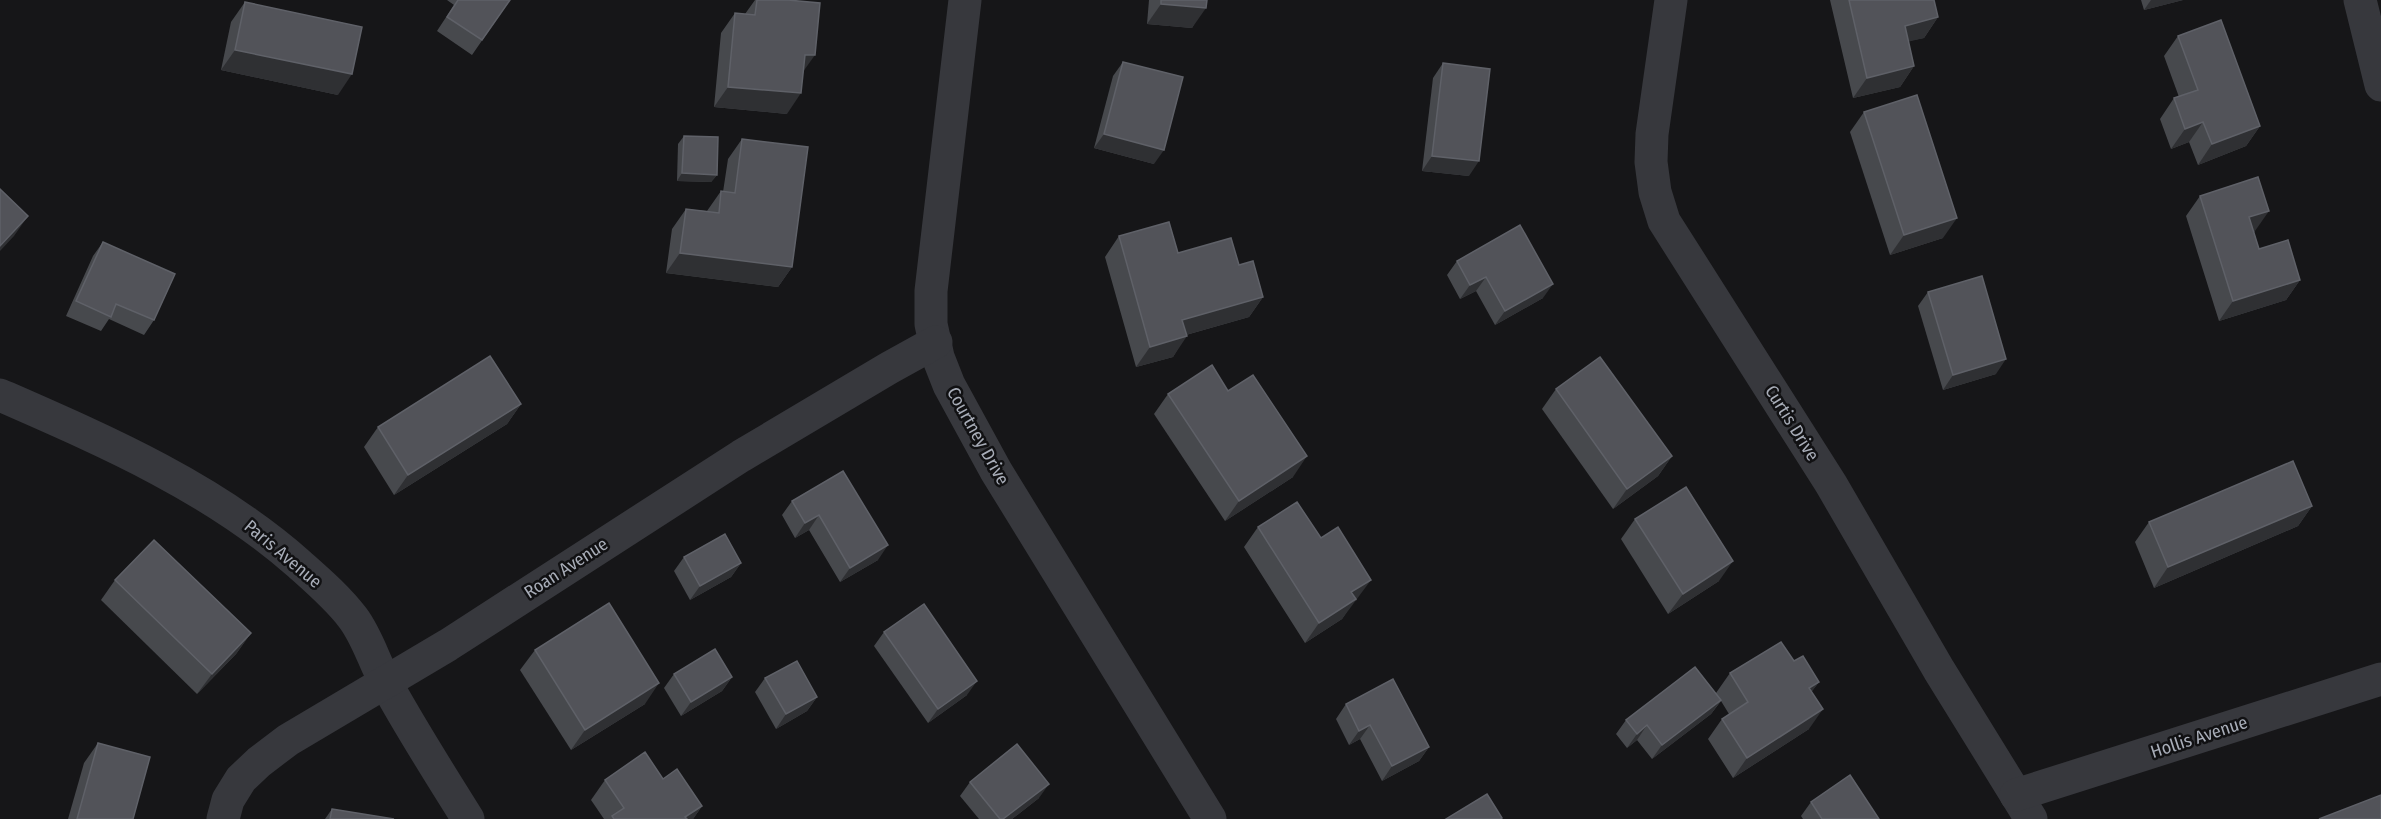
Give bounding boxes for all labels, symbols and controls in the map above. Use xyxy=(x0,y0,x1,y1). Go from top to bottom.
street label: Curtis Drive xyxy=(1760,381,1824,465)
street label: Courtney Drive xyxy=(942,383,1014,489)
street label: Paris Avenue xyxy=(240,515,326,593)
street label: Roan Avenue xyxy=(520,533,612,603)
street label: Hollis Avenue xyxy=(2148,711,2250,763)

